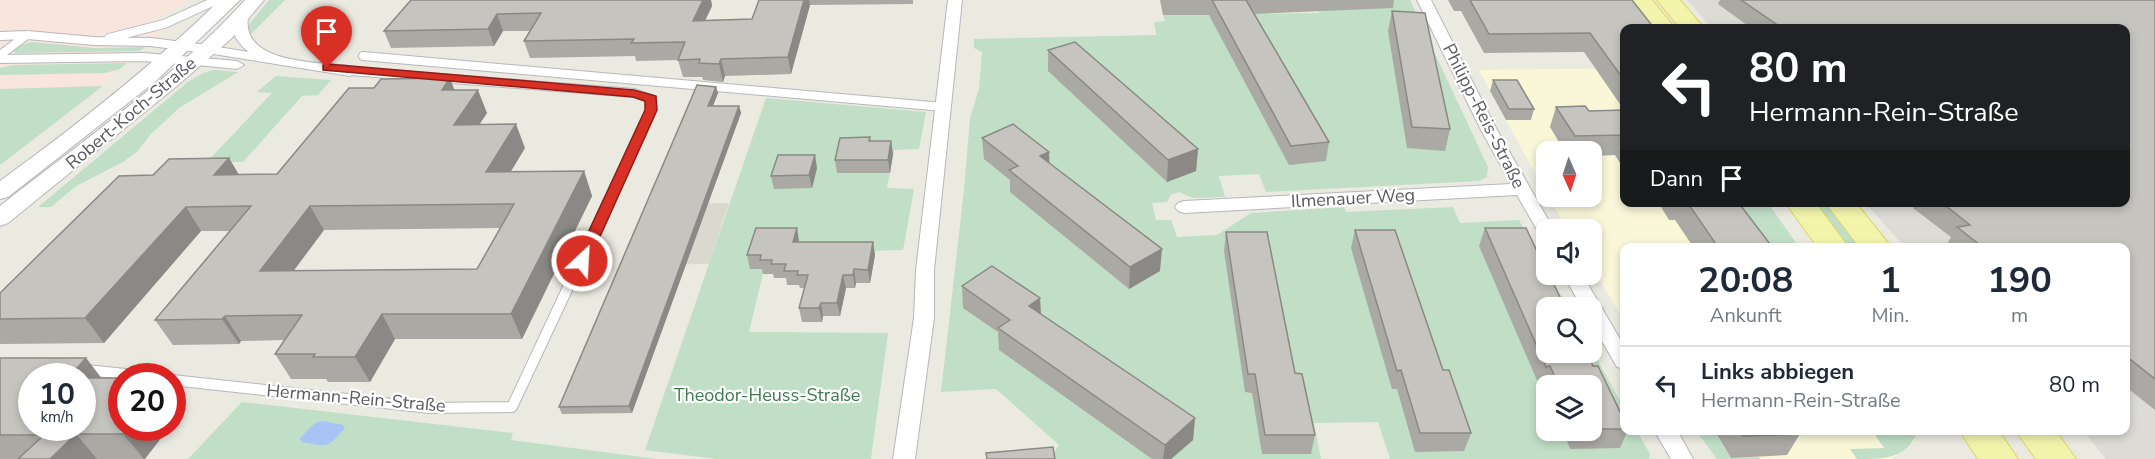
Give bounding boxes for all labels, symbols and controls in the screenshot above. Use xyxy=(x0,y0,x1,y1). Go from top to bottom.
pin xyxy=(301,6,352,68)
icon: arrive xyxy=(310,15,343,48)
street label: Philipp-Reis-Straße xyxy=(1437,39,1531,193)
text: 80 m xyxy=(1749,40,1848,97)
icon: left xyxy=(1650,48,1728,126)
street label: Robert-Koch-Straße xyxy=(61,51,201,175)
text: Hermann-Rein-Straße xyxy=(1749,94,2019,131)
north arrow xyxy=(1536,141,1602,207)
map controls xyxy=(1536,141,1602,441)
icon: arrive xyxy=(1715,162,1748,195)
text: Dann xyxy=(1650,164,1703,194)
street label: Ilmenauer Weg xyxy=(1290,183,1416,213)
button: sound xyxy=(1536,219,1602,285)
position arrow xyxy=(550,229,614,293)
text: 20:08 xyxy=(1698,256,1793,305)
text: 1 xyxy=(1879,256,1901,305)
text: 190 xyxy=(1987,256,2052,305)
button: search xyxy=(1536,297,1602,363)
text: Ankunft xyxy=(1710,302,1782,329)
text: Min. xyxy=(1871,302,1909,329)
text: m xyxy=(2011,302,2028,329)
text: Links abbiegen xyxy=(1701,357,1854,387)
speed limit sign: 20 xyxy=(108,363,186,441)
icon: left xyxy=(1650,369,1683,402)
text: 80 m xyxy=(2049,370,2100,400)
text: 10 xyxy=(39,374,75,415)
button: layers xyxy=(1536,375,1602,441)
street label: Hermann-Rein-Straße xyxy=(265,378,447,418)
park label: Theodor-Heuss-Straße xyxy=(674,383,860,407)
text: Hermann-Rein-Straße xyxy=(1701,387,1901,414)
text: km/h xyxy=(40,407,74,427)

